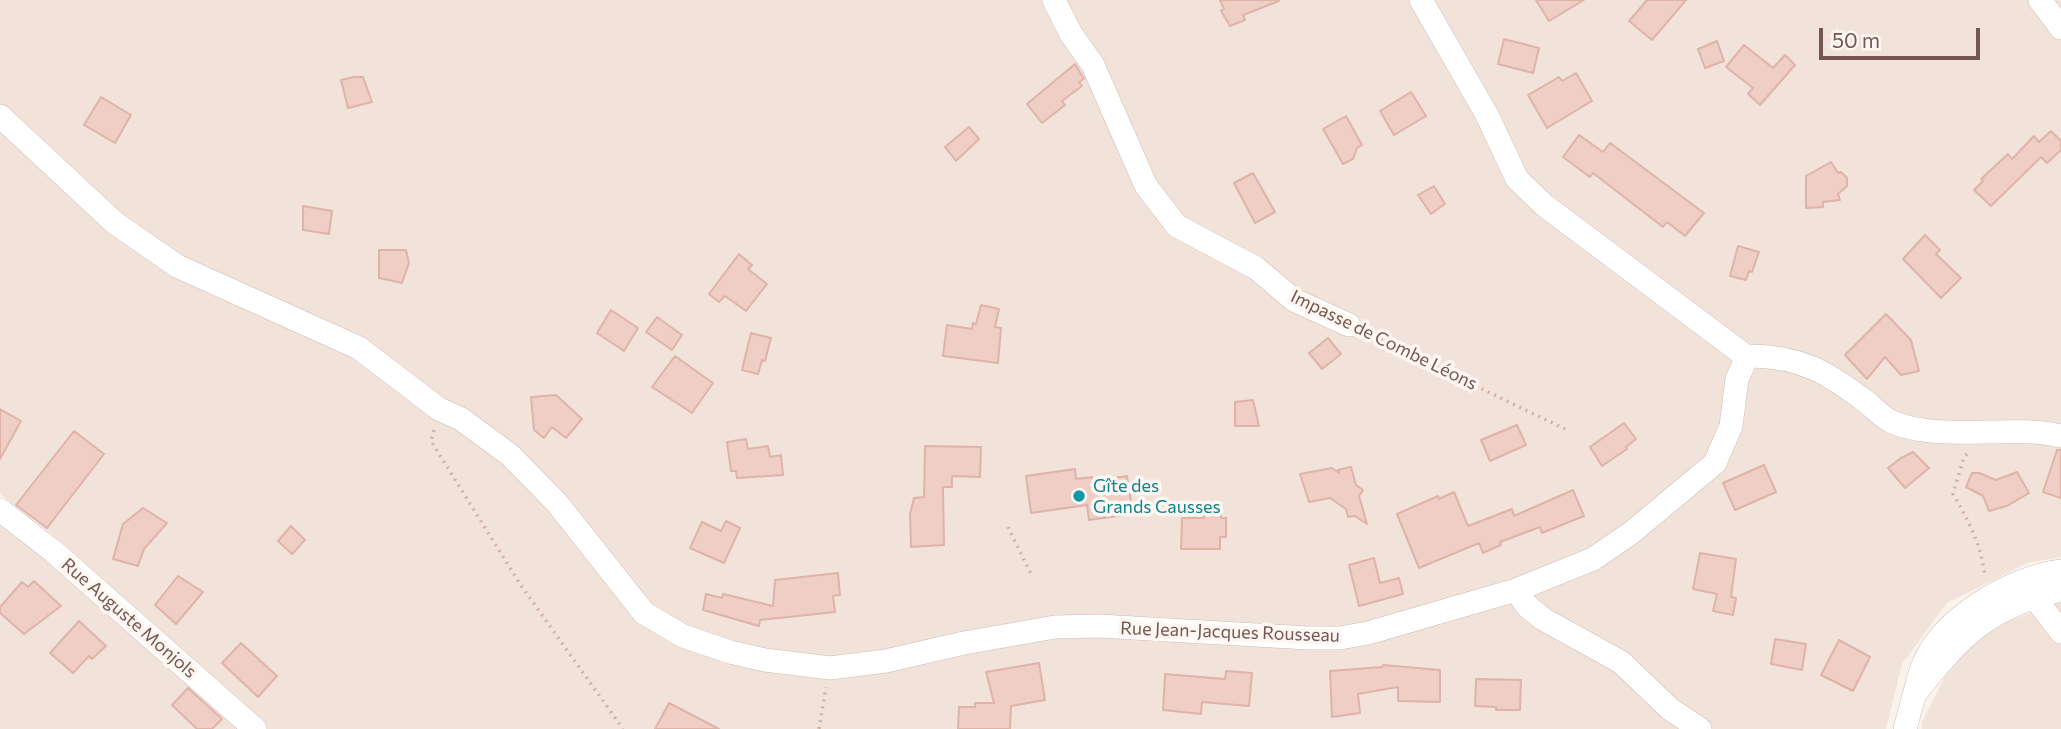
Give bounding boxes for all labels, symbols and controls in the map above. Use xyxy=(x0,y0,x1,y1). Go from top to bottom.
scale bar xyxy=(1823,14,1984,58)
text: 50 m xyxy=(1832,27,1880,52)
street label: Impasse de Combe Léons xyxy=(1287,285,1481,395)
place label: Gîte des Grands Causses xyxy=(1093,475,1221,518)
marker: Gîte des Grands Causses xyxy=(1071,488,1087,504)
street label: Rue Auguste Monjols xyxy=(57,554,201,682)
street label: Rue Jean-Jacques Rousseau xyxy=(1120,617,1340,647)

